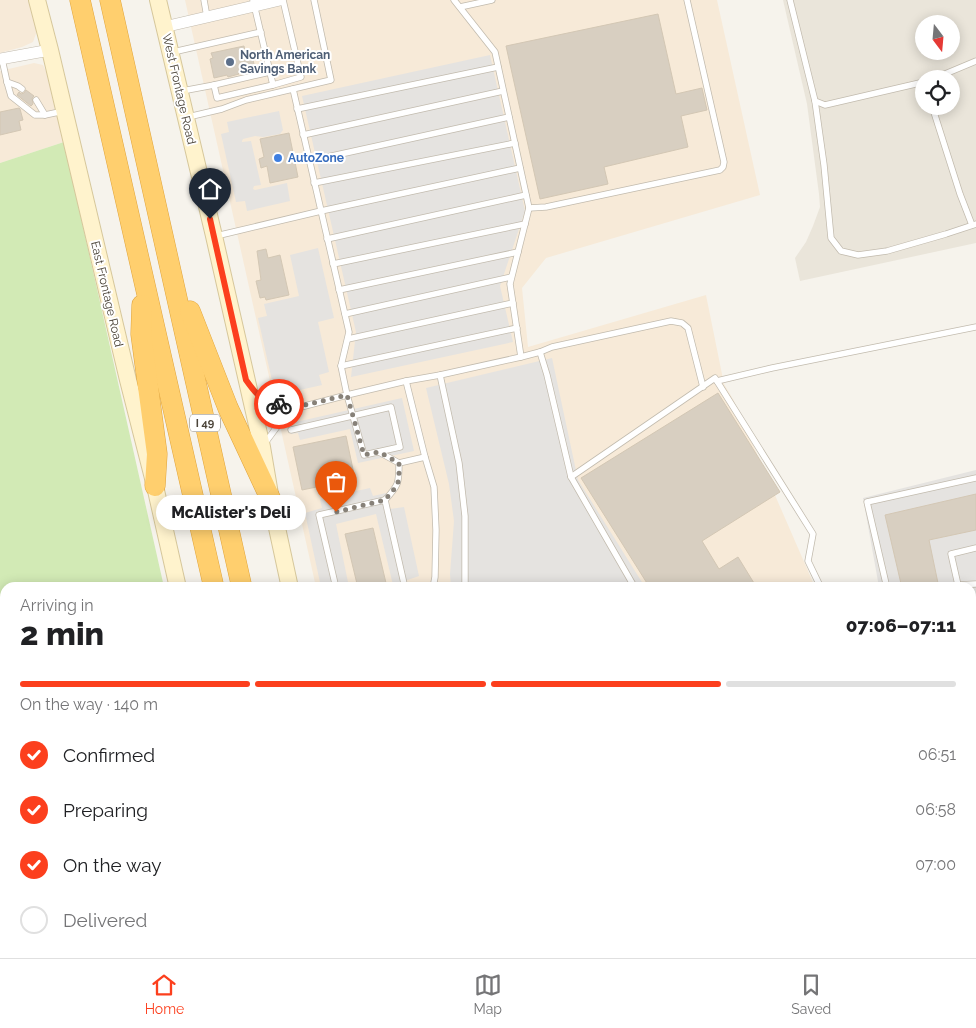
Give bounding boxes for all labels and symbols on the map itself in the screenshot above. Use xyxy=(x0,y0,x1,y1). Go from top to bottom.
north arrow xyxy=(915,15,960,60)
street label: West Frontage Road xyxy=(159,32,199,146)
place label: North American Savings Bank xyxy=(240,48,330,76)
marker: North American Savings Bank xyxy=(224,56,236,68)
place label: AutoZone xyxy=(288,151,344,165)
marker: AutoZone xyxy=(272,152,284,164)
pin xyxy=(189,168,231,219)
street label: East Frontage Road xyxy=(88,240,126,348)
courier xyxy=(254,379,304,429)
road number: I 49 xyxy=(190,414,220,432)
pin xyxy=(315,461,357,512)
callout: McAlister's Deli xyxy=(156,494,306,530)

